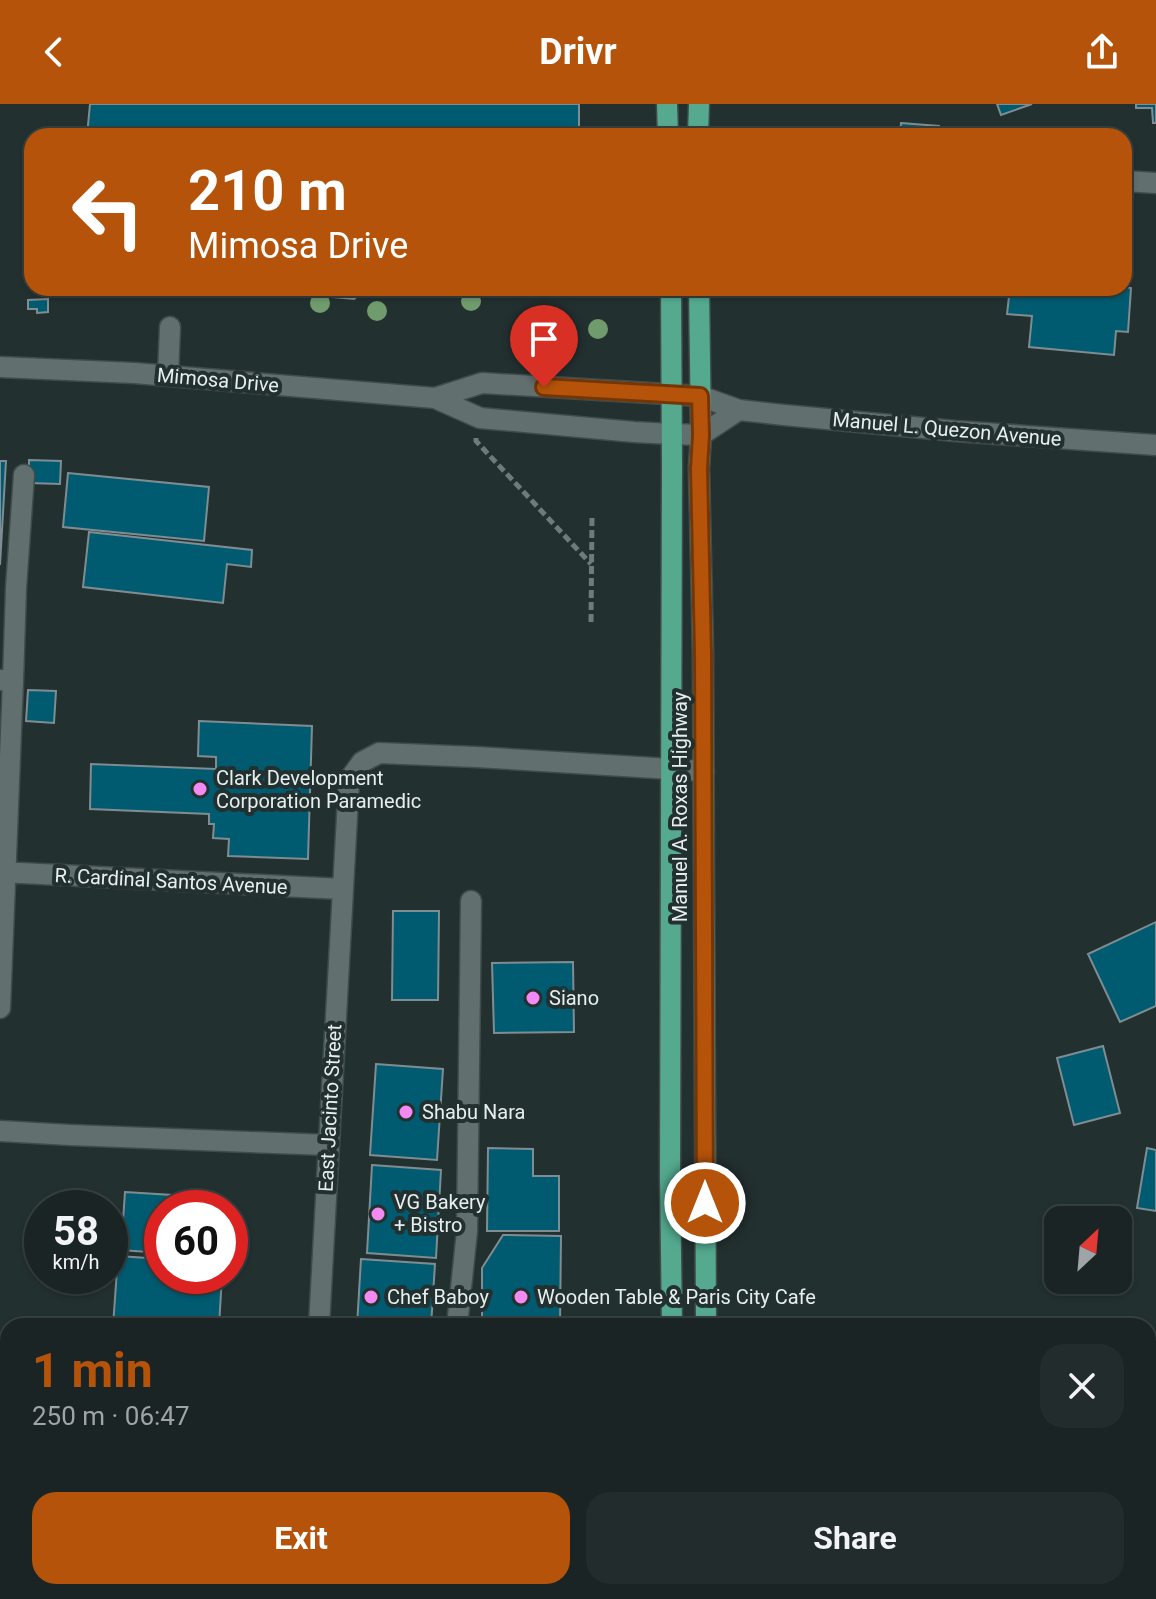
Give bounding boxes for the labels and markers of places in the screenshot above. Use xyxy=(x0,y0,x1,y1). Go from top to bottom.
pin xyxy=(510,305,578,387)
place label: Clark Development Corporation Paramedic xyxy=(216,766,421,813)
marker: Clark Development Corporation Paramedic xyxy=(191,780,209,798)
place label: Siano xyxy=(549,986,599,1010)
marker: Siano xyxy=(524,989,542,1007)
place label: Shabu Nara xyxy=(422,1100,525,1124)
marker: Shabu Nara xyxy=(397,1103,415,1121)
place label: VG Bakery + Bistro xyxy=(394,1190,486,1237)
marker: VG Bakery + Bistro xyxy=(369,1205,387,1223)
place label: Chef Baboy xyxy=(387,1285,489,1309)
place label: Wooden Table & Paris City Cafe xyxy=(537,1285,816,1309)
marker: Chef Baboy xyxy=(362,1288,380,1306)
marker: Wooden Table & Paris City Cafe xyxy=(512,1288,530,1306)

